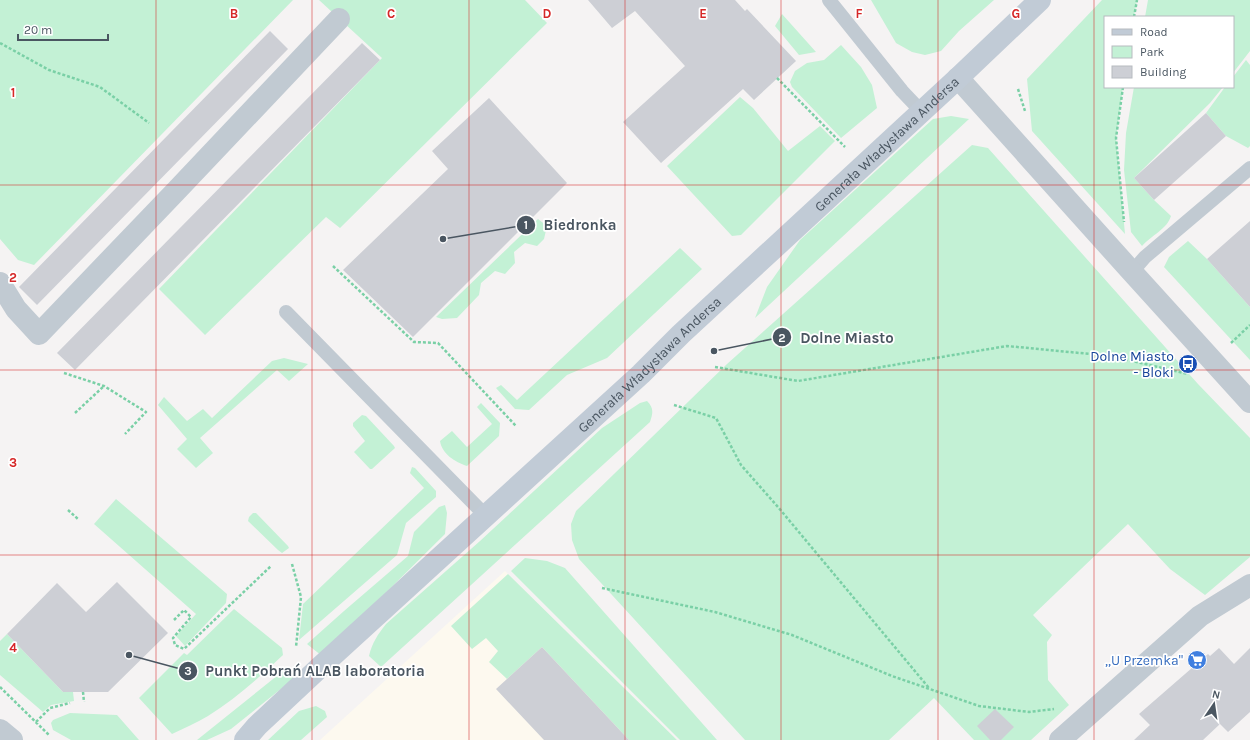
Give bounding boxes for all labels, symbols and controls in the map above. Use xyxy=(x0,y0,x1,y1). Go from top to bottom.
text: B xyxy=(230,6,238,21)
text: C xyxy=(387,6,395,21)
text: D xyxy=(543,6,552,21)
text: E xyxy=(699,6,707,21)
text: F xyxy=(855,6,863,21)
text: G xyxy=(1012,6,1020,21)
scale bar xyxy=(18,16,108,42)
legend xyxy=(1104,16,1234,88)
text: 20 m xyxy=(24,23,52,37)
text: Road xyxy=(1140,25,1168,39)
text: Park xyxy=(1140,45,1165,59)
text: Building xyxy=(1140,65,1187,79)
street label: Generała Władysława Andersa xyxy=(811,73,963,215)
text: 1 xyxy=(11,85,15,100)
callout: Biedronka xyxy=(516,211,625,238)
text: Biedronka xyxy=(543,216,617,234)
text: 1 xyxy=(524,218,528,232)
text: 2 xyxy=(9,270,17,285)
street label: Generała Władysława Andersa xyxy=(574,293,725,436)
callout: Dolne Miasto xyxy=(772,324,902,351)
text: Dolne Miasto xyxy=(800,329,894,347)
text: 2 xyxy=(778,331,786,345)
place label: Dolne Miasto - Bloki xyxy=(1090,348,1174,381)
bus stop icon: Dolne Miasto - Bloki xyxy=(1177,353,1199,375)
text: 3 xyxy=(9,455,17,470)
text: 4 xyxy=(9,640,17,655)
supermarket icon: ,,U Przemka" xyxy=(1186,649,1208,671)
place label: ,,U Przemka" xyxy=(1105,652,1183,669)
callout: Punkt Pobrań ALAB laboratoria xyxy=(178,658,433,685)
text: Punkt Pobrań ALAB laboratoria xyxy=(205,662,425,680)
text: 3 xyxy=(184,664,192,678)
north arrow xyxy=(1194,684,1234,724)
text: N xyxy=(1211,688,1221,702)

